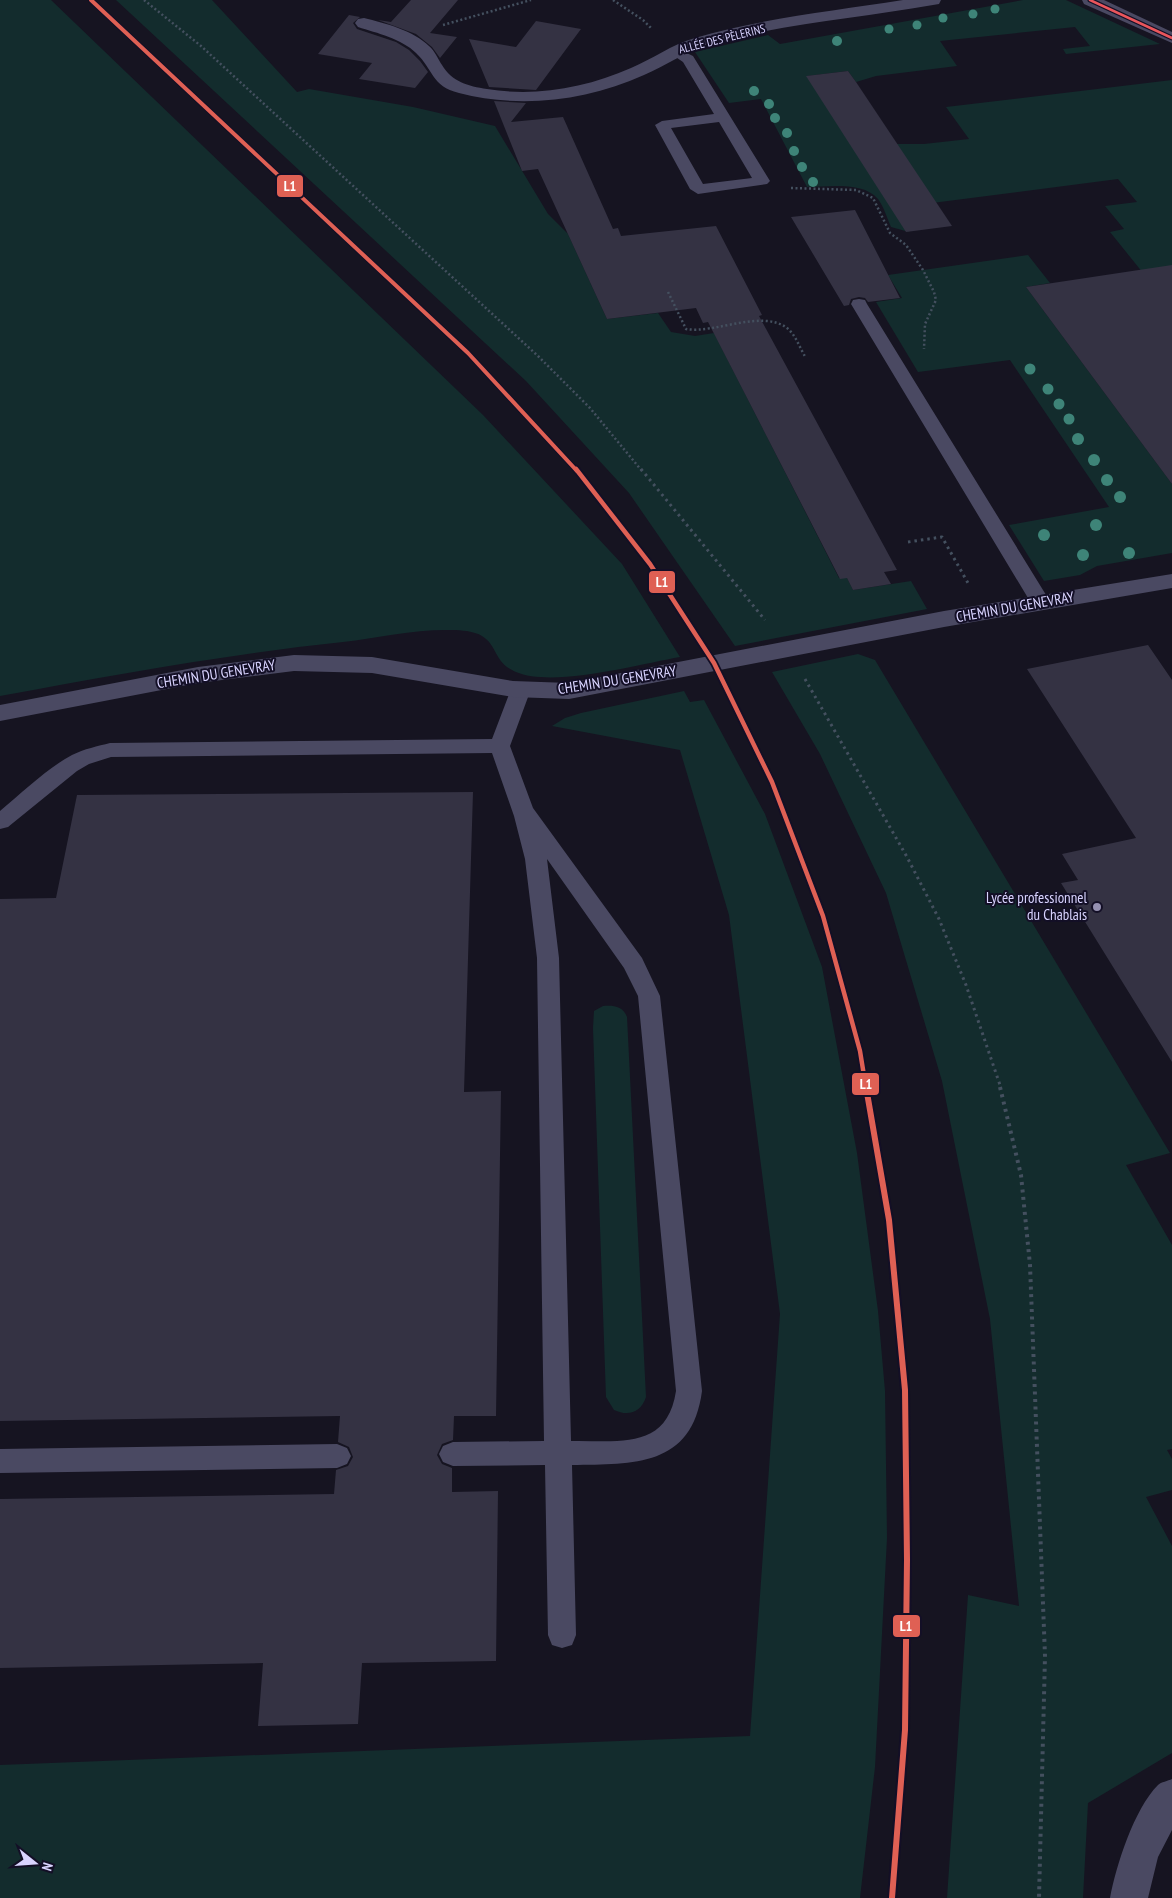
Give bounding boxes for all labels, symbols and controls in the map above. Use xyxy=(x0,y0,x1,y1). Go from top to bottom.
street label: ALLÉE DES PÈLERINS xyxy=(677,21,767,56)
line badge: L1 xyxy=(276,174,304,198)
text: L1 xyxy=(284,177,296,195)
line badge: L1 xyxy=(648,570,676,594)
text: L1 xyxy=(656,573,668,591)
street label: CHEMIN DU GENEVRAY xyxy=(954,587,1076,626)
street label: CHEMIN DU GENEVRAY xyxy=(155,655,277,692)
street label: CHEMIN DU GENEVRAY xyxy=(556,661,678,698)
place label: Lycée professionnel du Chablais xyxy=(986,888,1087,924)
marker: Lycée professionnel du Chablais xyxy=(1091,901,1103,913)
line badge: L1 xyxy=(851,1072,880,1096)
text: L1 xyxy=(860,1075,872,1093)
line badge: L1 xyxy=(892,1614,921,1638)
text: L1 xyxy=(900,1617,912,1635)
north arrow xyxy=(10,1838,60,1888)
text: N xyxy=(38,1861,57,1873)

